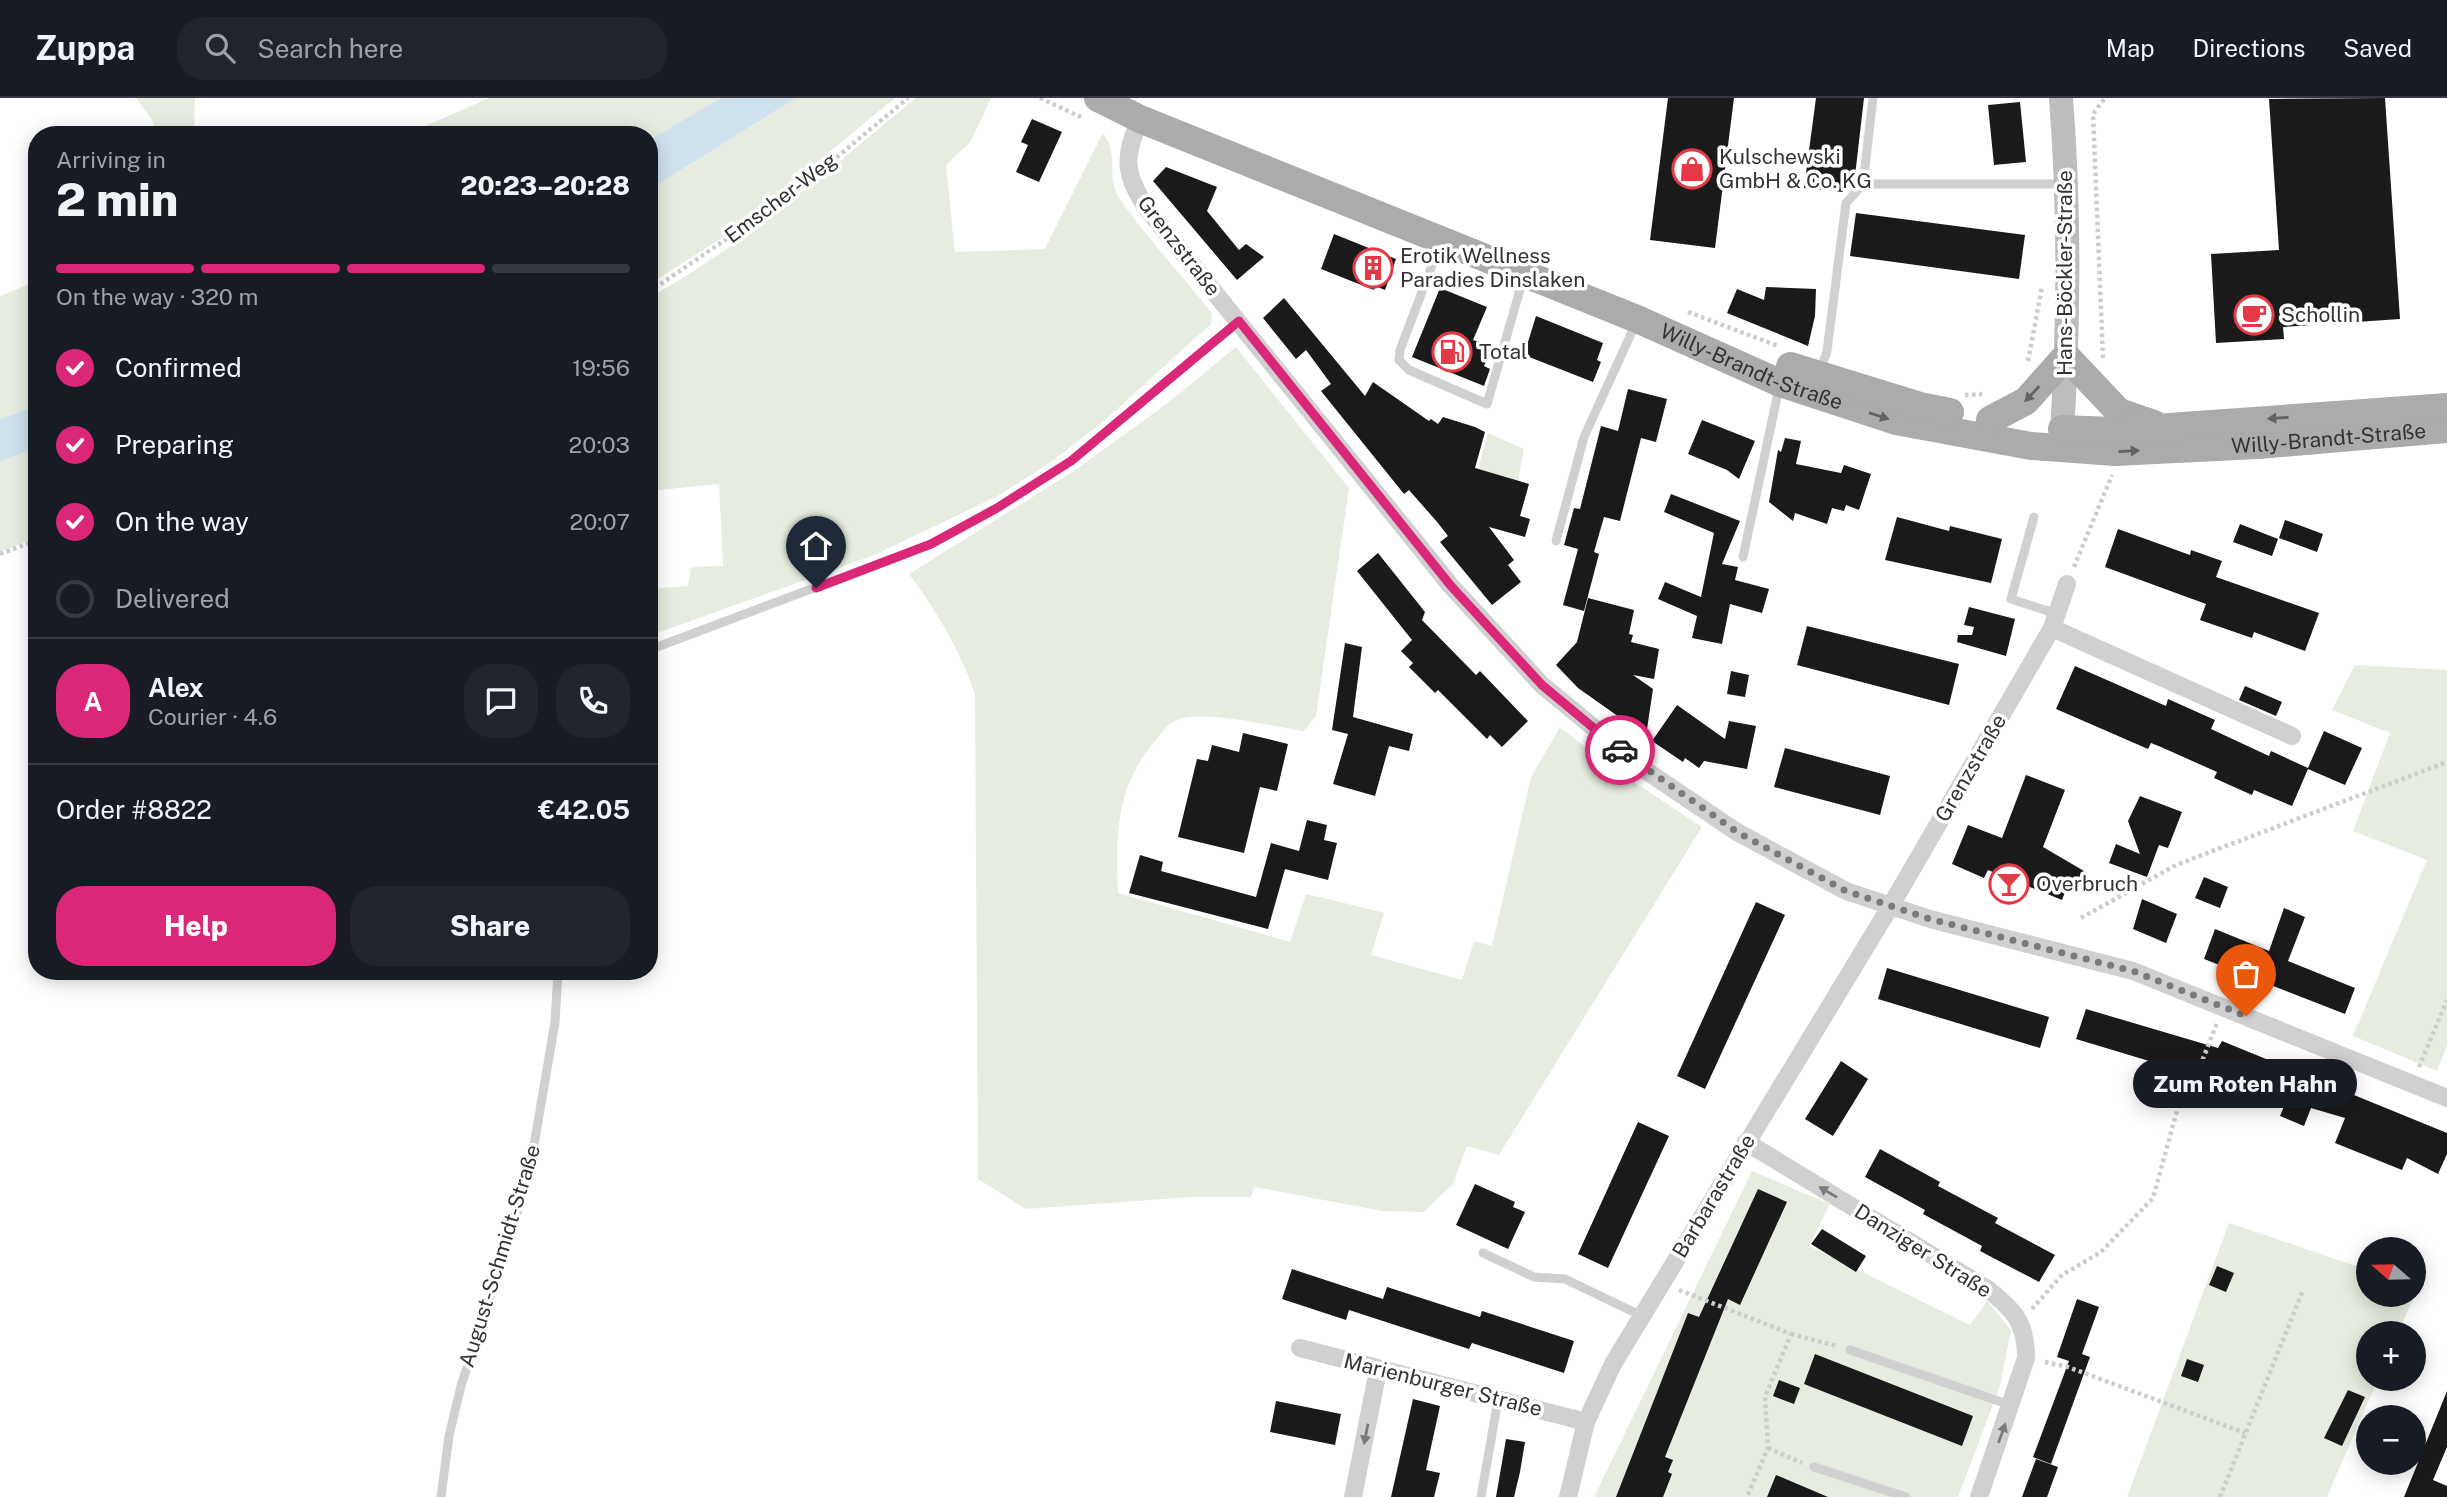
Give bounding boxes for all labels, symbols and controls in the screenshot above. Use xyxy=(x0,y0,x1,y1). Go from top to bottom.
search box xyxy=(177,17,667,80)
text: Zuppa xyxy=(35,29,135,67)
icon: search xyxy=(201,29,239,67)
text: Search here xyxy=(257,33,403,64)
text: Map xyxy=(2106,34,2155,62)
text: Directions xyxy=(2193,34,2305,62)
text: Saved xyxy=(2343,34,2412,62)
place label: Kulschewski GmbH & Co. KG xyxy=(1719,144,1872,193)
text: Arriving in xyxy=(56,146,166,173)
street label: Emscher-Weg xyxy=(720,147,842,248)
shop icon: Kulschewski GmbH & Co. KG xyxy=(1671,148,1713,190)
text: 20:23–20:28 xyxy=(460,170,630,201)
street label: Hans-Böckler-Straße xyxy=(2052,170,2077,376)
text: 2 min xyxy=(56,172,178,226)
street label: Grenzstraße xyxy=(1133,191,1226,301)
place label: Erotik Wellness Paradies Dinslaken xyxy=(1400,243,1585,292)
building icon: Erotik Wellness Paradies Dinslaken xyxy=(1352,247,1394,289)
text: On the way · 320 m xyxy=(56,283,258,310)
cafe icon: Schollin xyxy=(2233,294,2275,336)
place label: Schollin xyxy=(2281,302,2360,327)
street label: Willy-Brandt-Straße xyxy=(1656,318,1846,415)
fuel station icon: Total xyxy=(1431,331,1473,373)
place label: Total xyxy=(1479,339,1527,364)
icon: check xyxy=(56,349,94,387)
text: Confirmed xyxy=(115,352,242,383)
text: 19:56 xyxy=(572,354,630,381)
one-way arrow xyxy=(2025,385,2041,402)
one-way arrow xyxy=(1869,411,1890,421)
one-way arrow xyxy=(2267,413,2289,424)
street label: Willy-Brandt-Straße xyxy=(2231,418,2427,458)
icon: check xyxy=(56,426,94,464)
text: Preparing xyxy=(115,429,234,460)
text: 20:03 xyxy=(569,431,630,458)
one-way arrow xyxy=(2119,445,2141,456)
icon: check xyxy=(56,503,94,541)
text: On the way xyxy=(115,506,249,537)
text: 20:07 xyxy=(570,508,630,535)
pin xyxy=(786,516,846,588)
icon: home xyxy=(797,527,835,565)
text: Delivered xyxy=(115,583,230,614)
button: chat xyxy=(464,664,538,738)
button: phone xyxy=(556,664,630,738)
text: Alex xyxy=(148,672,204,703)
text: A xyxy=(84,686,102,717)
text: Courier · 4.6 xyxy=(148,703,277,730)
street label: Grenzstraße xyxy=(1930,710,2011,826)
courier xyxy=(1585,715,1655,785)
icon: car xyxy=(1601,731,1639,769)
text: Order #8822 xyxy=(56,794,212,825)
text: €42.05 xyxy=(538,794,630,825)
bar icon: Overbruch xyxy=(1988,863,2030,905)
place label: Overbruch xyxy=(2036,871,2138,896)
button: Help xyxy=(56,886,336,966)
button: Share xyxy=(350,886,630,966)
pin xyxy=(2216,944,2276,1016)
icon: bag xyxy=(2227,955,2265,993)
callout: Zum Roten Hahn xyxy=(2134,1058,2358,1107)
text: Zum Roten Hahn xyxy=(2153,1070,2337,1097)
street label: Barbarastraße xyxy=(1667,1130,1760,1262)
street label: August-Schmidt-Straße xyxy=(454,1142,545,1370)
one-way arrow xyxy=(1818,1186,1837,1199)
street label: Danziger Straße xyxy=(1850,1198,1996,1303)
north arrow xyxy=(2356,1237,2426,1307)
map controls xyxy=(2356,1237,2426,1475)
button: + xyxy=(2356,1321,2426,1391)
street label: Marienburger Straße xyxy=(1341,1348,1545,1421)
button: − xyxy=(2356,1405,2426,1475)
one-way arrow xyxy=(1997,1422,2008,1443)
one-way arrow xyxy=(1360,1423,1371,1445)

